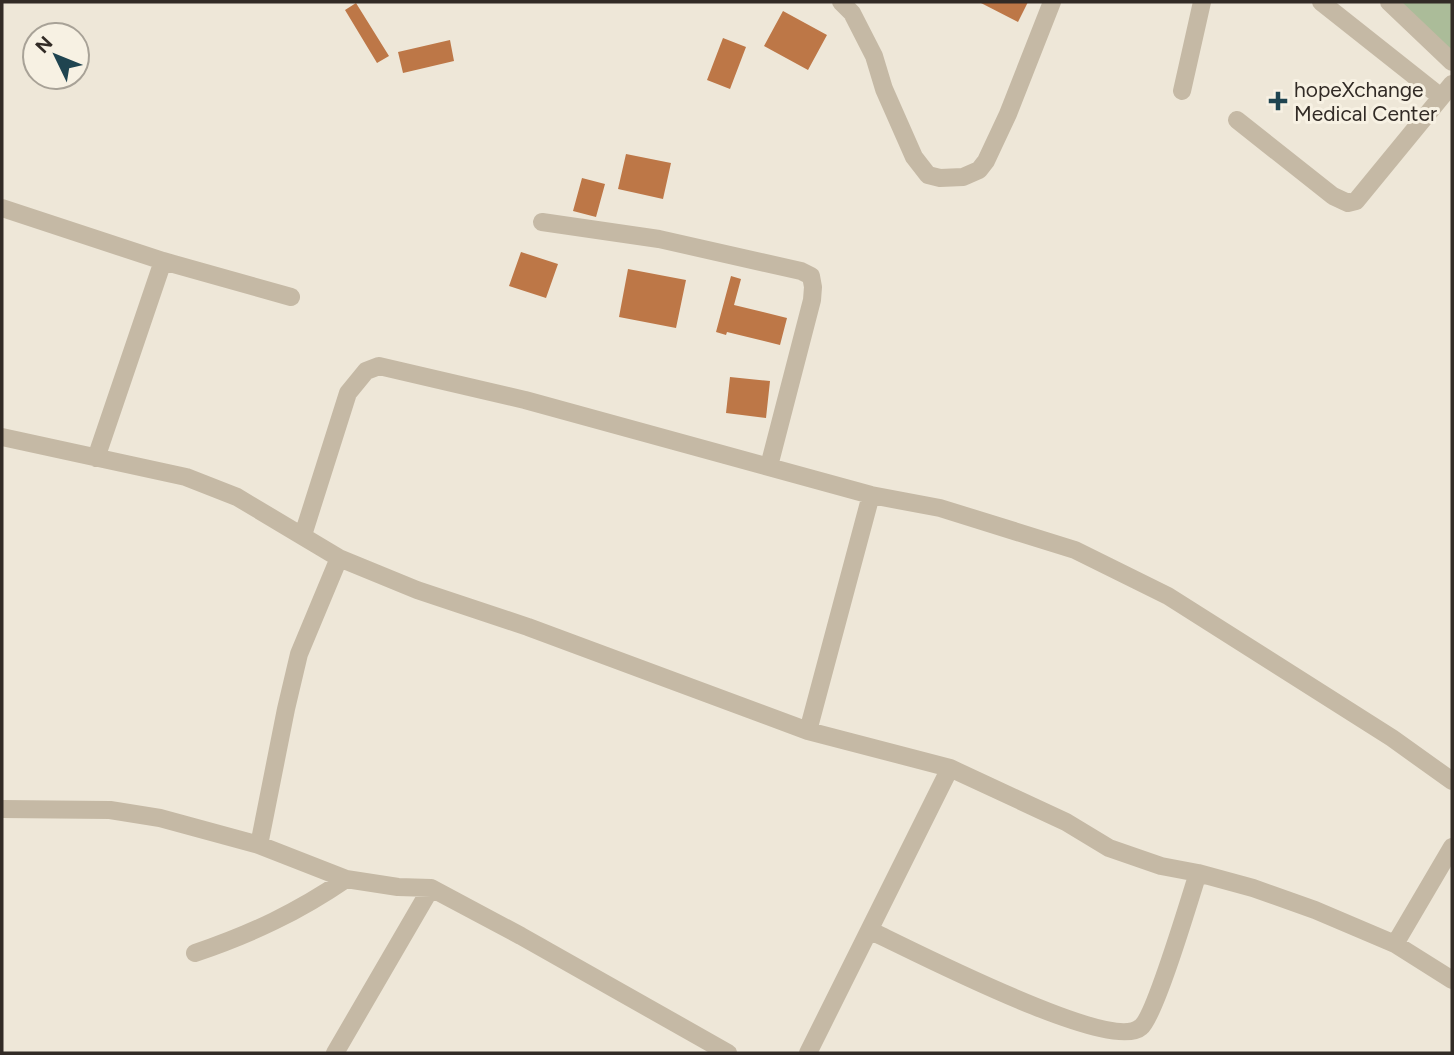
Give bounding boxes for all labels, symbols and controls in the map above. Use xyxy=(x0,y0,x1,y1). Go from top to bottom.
north arrow xyxy=(21,21,91,91)
text: N xyxy=(31,32,57,58)
place label: hopeXchange Medical Center xyxy=(1294,77,1437,126)
marker: hopeXchange Medical Center xyxy=(1268,91,1288,111)

